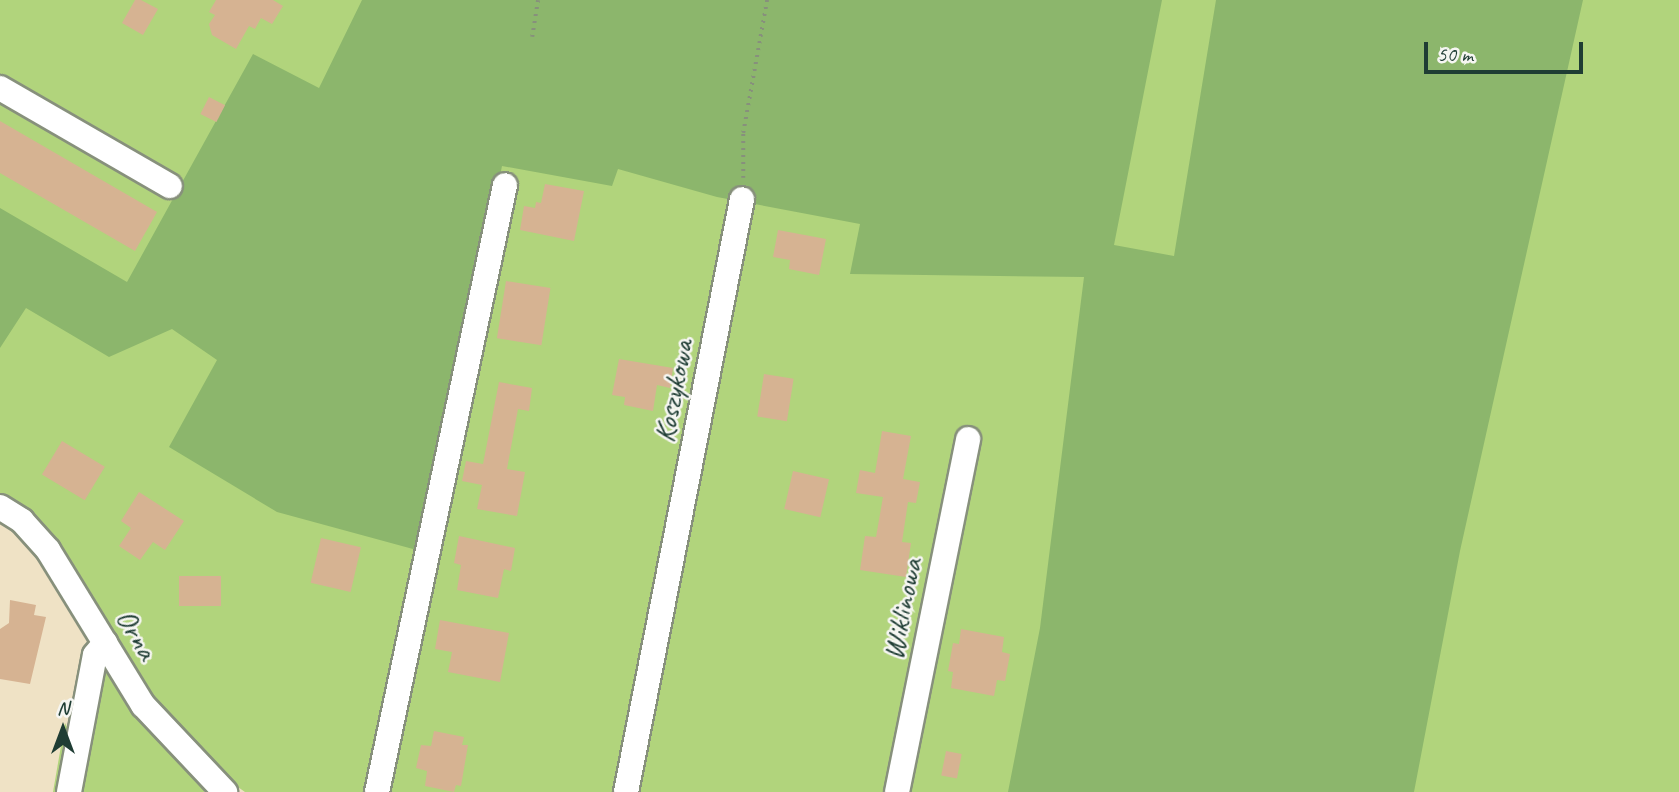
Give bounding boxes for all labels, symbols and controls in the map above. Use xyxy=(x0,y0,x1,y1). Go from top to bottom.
scale bar xyxy=(1427,28,1586,72)
text: 50 m xyxy=(1437,41,1473,67)
street label: Koszykowa xyxy=(645,337,701,445)
street label: Wiklinowa xyxy=(875,555,929,663)
street label: Orna xyxy=(108,602,166,666)
north arrow xyxy=(28,694,98,764)
text: N xyxy=(57,696,69,720)

